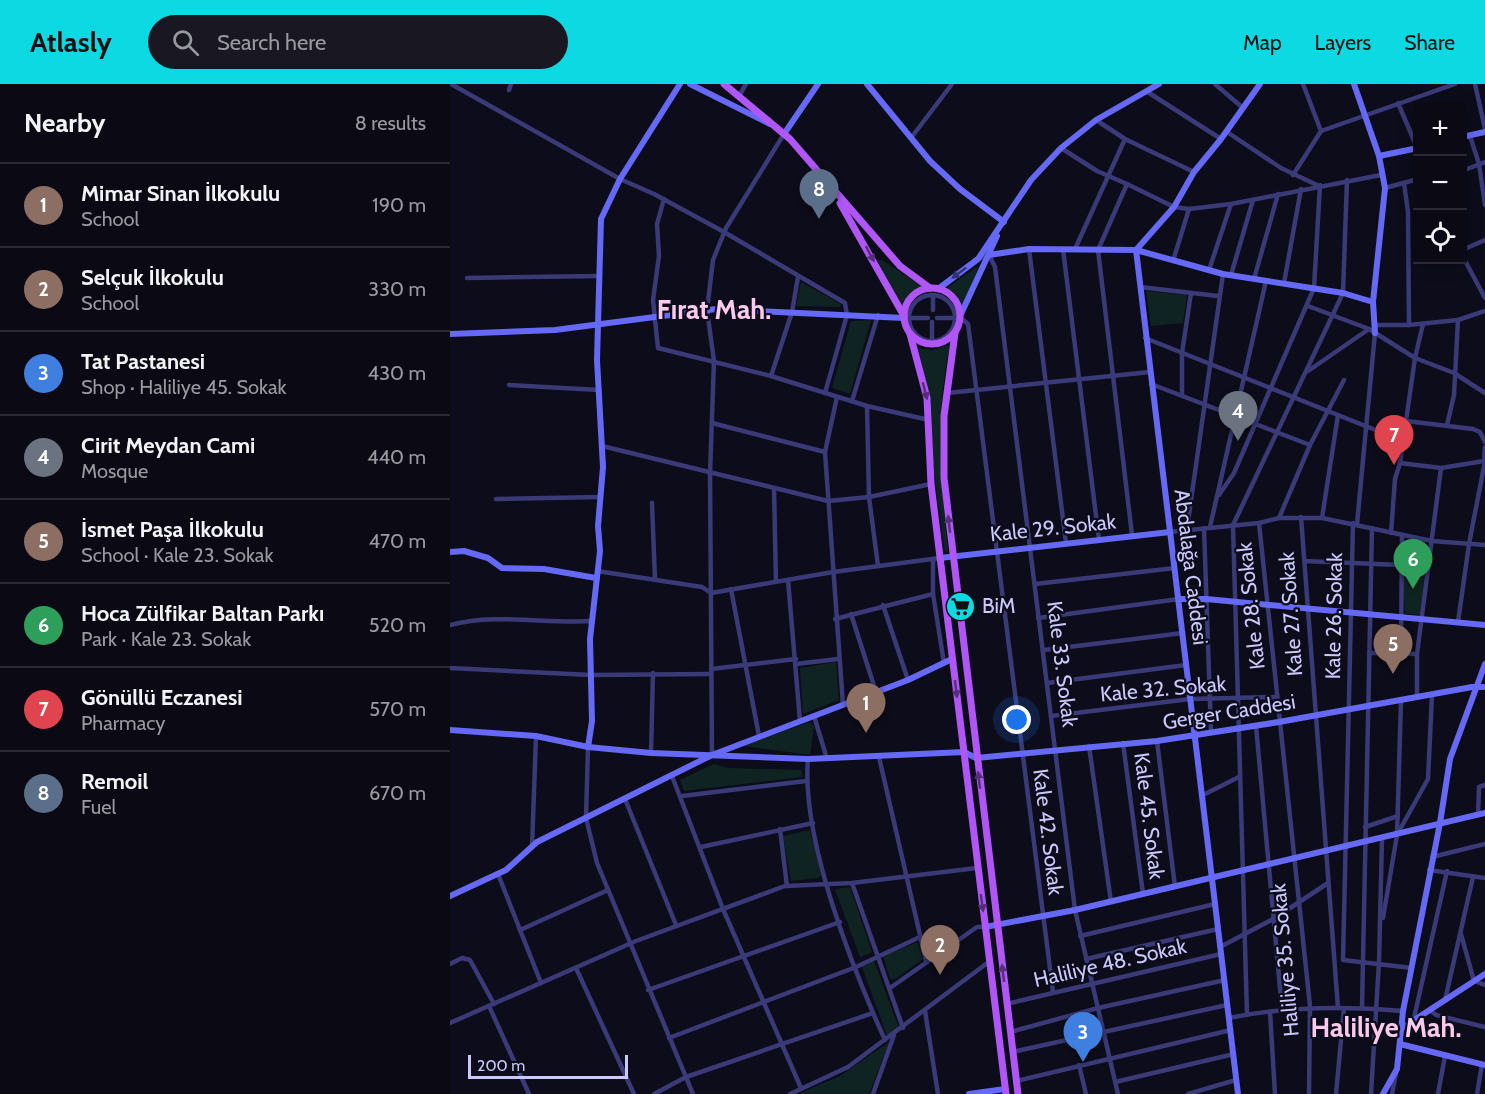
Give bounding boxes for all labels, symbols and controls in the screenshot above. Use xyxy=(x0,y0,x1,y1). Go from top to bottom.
search box xyxy=(148,15,568,69)
text: Atlasly xyxy=(30,25,112,59)
icon: search xyxy=(169,26,202,59)
text: Search here xyxy=(217,29,326,56)
text: Map xyxy=(1243,30,1282,55)
text: Layers xyxy=(1315,30,1371,55)
text: Share xyxy=(1404,30,1455,55)
map controls xyxy=(1413,102,1467,264)
button: + xyxy=(1413,102,1467,156)
text: Nearby xyxy=(24,107,105,139)
text: 8 results xyxy=(355,111,426,135)
button: − xyxy=(1413,156,1467,210)
pin: 8 xyxy=(800,170,838,219)
text: Mimar Sinan İlkokulu xyxy=(81,180,280,207)
text: 1 xyxy=(40,193,47,217)
text: 190 m xyxy=(372,193,426,217)
text: School xyxy=(81,207,139,231)
button: locate xyxy=(1413,210,1467,264)
one-way arrow xyxy=(865,245,875,262)
text: Selçuk İlkokulu xyxy=(81,264,224,291)
one-way arrow xyxy=(952,267,967,279)
text: 2 xyxy=(38,277,49,301)
text: 330 m xyxy=(368,277,426,301)
text: School xyxy=(81,291,139,315)
district label: Fırat Mah. xyxy=(657,293,771,326)
text: Tat Pastanesi xyxy=(81,348,205,375)
text: 3 xyxy=(38,361,49,385)
text: 430 m xyxy=(368,361,426,385)
text: Shop · Haliliye 45. Sokak xyxy=(81,375,287,399)
one-way arrow xyxy=(920,381,930,400)
pin: 4 xyxy=(1218,392,1258,441)
pin: 7 xyxy=(1374,416,1414,465)
text: Cirit Meydan Cami xyxy=(81,432,255,459)
text: 4 xyxy=(37,445,50,469)
text: 440 m xyxy=(367,445,426,469)
text: Mosque xyxy=(81,459,148,483)
street label: Abdalağa Caddesi xyxy=(1170,488,1213,646)
street label: Kale 29. Sokak xyxy=(989,508,1118,547)
one-way arrow xyxy=(944,514,953,533)
text: İsmet Paşa İlkokulu xyxy=(81,516,264,543)
text: 5 xyxy=(38,529,49,553)
text: 470 m xyxy=(369,529,426,553)
pin: 6 xyxy=(1394,540,1432,589)
street label: Kale 28. Sokak xyxy=(1231,541,1270,671)
text: School · Kale 23. Sokak xyxy=(81,543,273,567)
street label: Kale 27. Sokak xyxy=(1274,550,1307,677)
street label: Kale 26. Sokak xyxy=(1320,552,1347,680)
supermarket icon: BiM xyxy=(945,590,977,622)
place label: BiM xyxy=(982,593,1016,618)
text: Hoca Zülfikar Baltan Parkı xyxy=(81,600,324,627)
street label: Kale 33. Sokak xyxy=(1042,600,1083,729)
text: 6 xyxy=(38,613,49,637)
text: 520 m xyxy=(369,613,426,637)
pin: 5 xyxy=(1374,624,1412,674)
text: Park · Kale 23. Sokak xyxy=(81,627,251,651)
street label: Kale 32. Sokak xyxy=(1099,670,1228,706)
one-way arrow xyxy=(951,679,961,698)
text: Gönüllü Eczanesi xyxy=(81,684,242,711)
pin: 1 xyxy=(846,684,886,733)
street label: Gerger Caddesi xyxy=(1161,689,1297,734)
text: 7 xyxy=(38,697,49,721)
text: 570 m xyxy=(369,697,426,721)
your location xyxy=(1002,705,1031,734)
text: Pharmacy xyxy=(81,711,165,735)
street label: Kale 45. Sokak xyxy=(1129,751,1170,881)
street label: Kale 42. Sokak xyxy=(1028,767,1069,897)
text: Remoil xyxy=(81,768,148,795)
one-way arrow xyxy=(974,770,984,789)
text: 8 xyxy=(37,781,50,805)
text: 670 m xyxy=(369,781,426,805)
text: Fuel xyxy=(81,795,116,819)
street label: Haliliye 35. Sokak xyxy=(1265,882,1304,1038)
one-way arrow xyxy=(977,894,987,913)
pin: 2 xyxy=(920,926,960,975)
street label: Haliliye 48. Sokak xyxy=(1031,933,1189,992)
one-way arrow xyxy=(998,964,1007,983)
district label: Haliliye Mah. xyxy=(1311,1011,1461,1044)
pin: 3 xyxy=(1064,1012,1102,1062)
scale bar xyxy=(468,1052,628,1080)
text: 200 m xyxy=(477,1056,525,1075)

